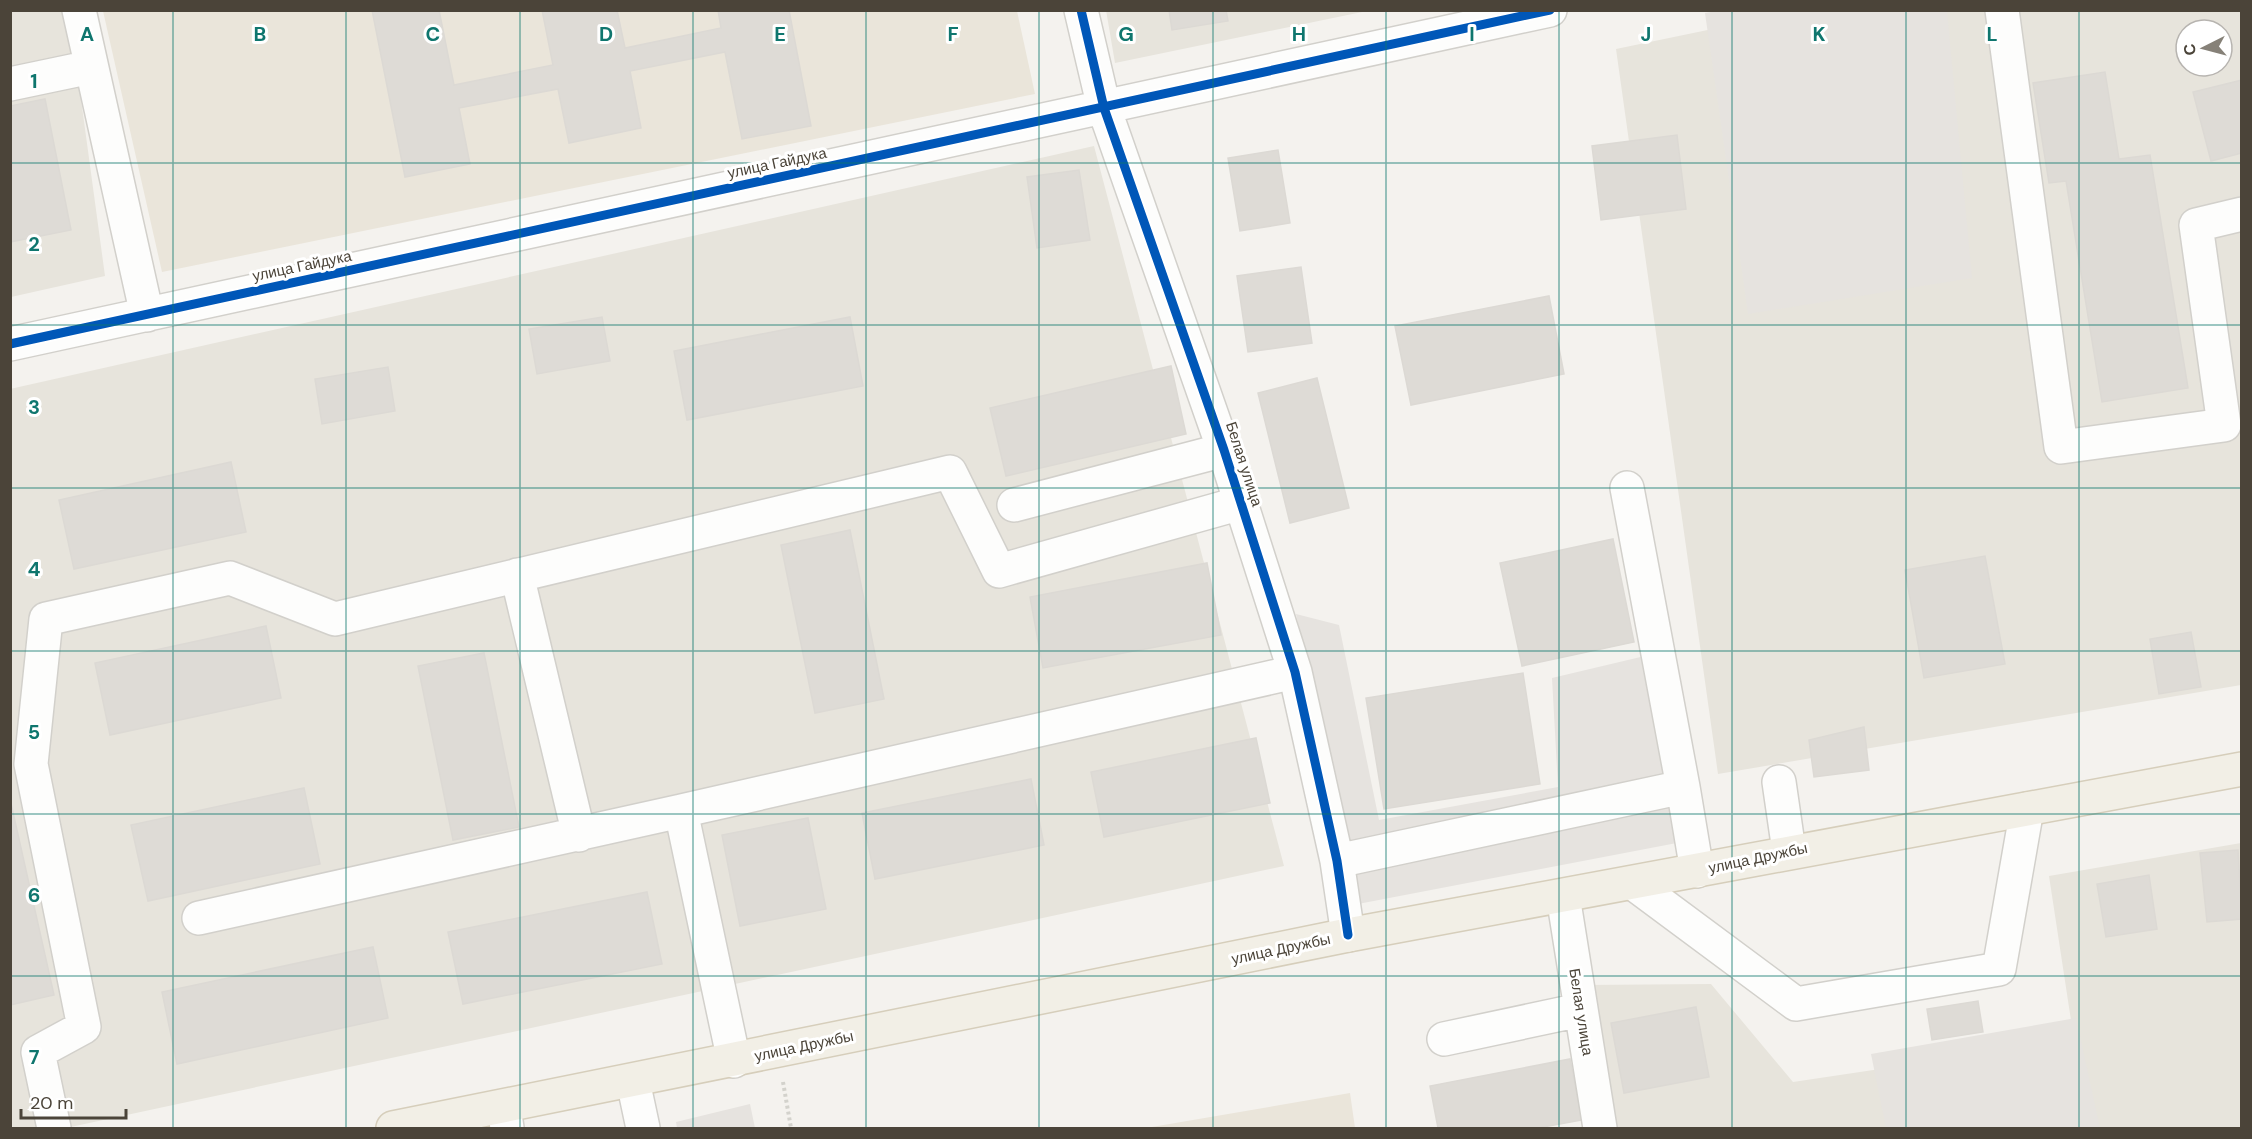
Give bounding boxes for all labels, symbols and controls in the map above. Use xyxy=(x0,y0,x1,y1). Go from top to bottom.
north arrow xyxy=(2174,18,2234,78)
text: A xyxy=(80,21,94,47)
text: B xyxy=(254,21,266,47)
text: C xyxy=(426,21,440,47)
text: D xyxy=(599,21,613,47)
text: E xyxy=(774,21,786,47)
text: F xyxy=(947,21,959,47)
text: G xyxy=(1118,21,1134,47)
text: H xyxy=(1292,21,1306,47)
text: I xyxy=(1469,21,1475,47)
text: J xyxy=(1641,21,1651,47)
text: K xyxy=(1812,21,1826,47)
text: L xyxy=(1986,21,1998,47)
text: С xyxy=(2178,42,2201,56)
text: 1 xyxy=(30,68,38,94)
street label: улица Гайдука xyxy=(726,143,829,183)
text: 2 xyxy=(28,231,40,257)
street label: улица Гайдука xyxy=(251,246,354,286)
text: 3 xyxy=(28,394,40,420)
street label: Белая улица xyxy=(1221,419,1267,510)
text: 4 xyxy=(28,556,41,582)
text: 5 xyxy=(28,719,40,745)
street label: улица Дружбы xyxy=(1707,838,1809,878)
text: 6 xyxy=(28,882,40,908)
street label: улица Дружбы xyxy=(1230,929,1332,969)
street label: Белая улица xyxy=(1564,967,1598,1058)
street label: улица Дружбы xyxy=(753,1026,855,1066)
text: 7 xyxy=(29,1044,40,1070)
scale bar xyxy=(21,1082,126,1120)
text: 20 m xyxy=(30,1091,73,1115)

